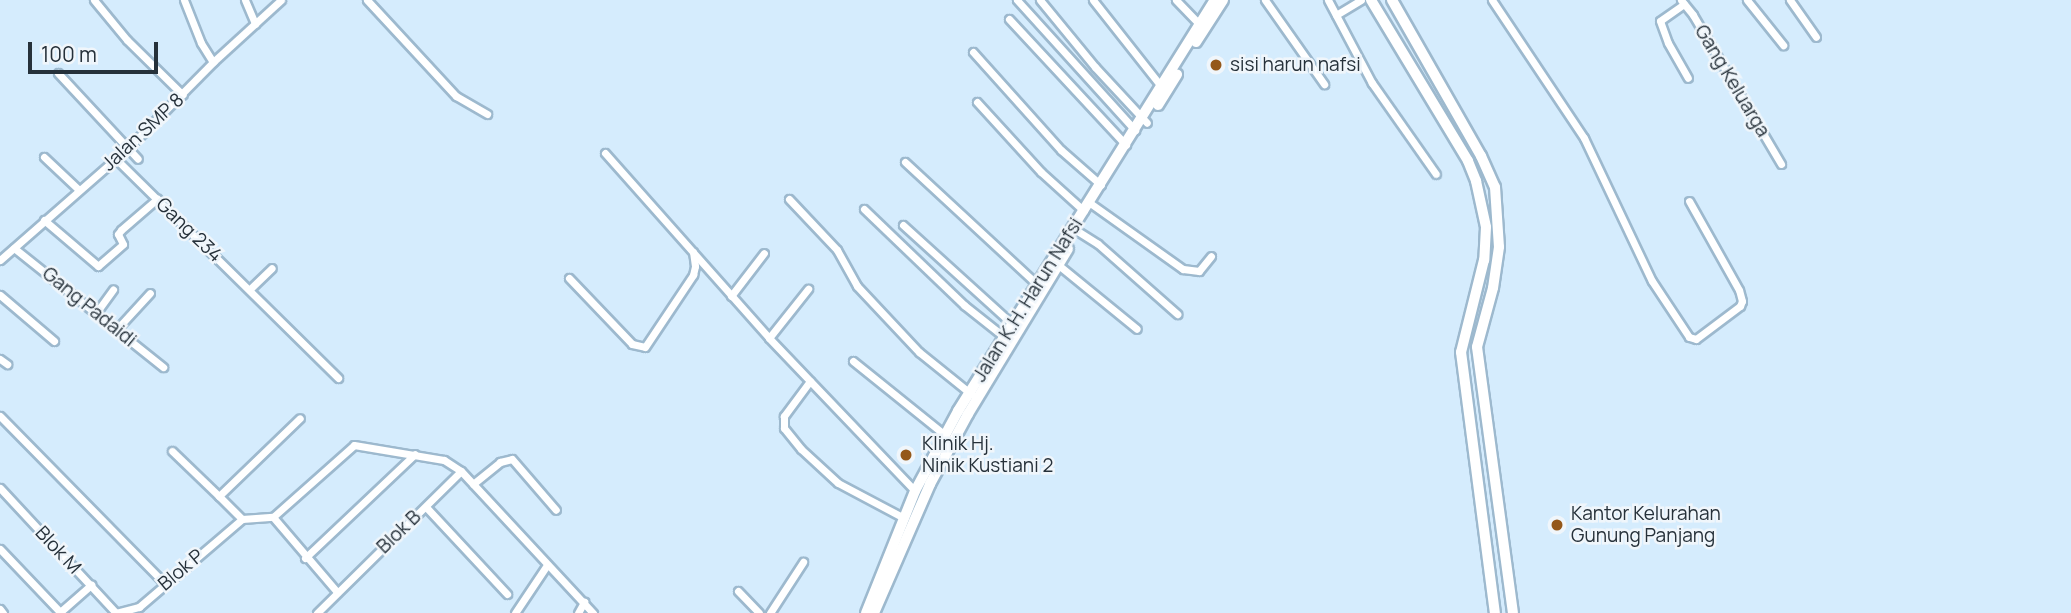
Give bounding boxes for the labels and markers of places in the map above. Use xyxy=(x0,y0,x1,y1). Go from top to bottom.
place label: sisi harun nafsi xyxy=(1230,54,1361,76)
marker: sisi harun nafsi xyxy=(1208,57,1224,73)
place label: Klinik Hj. Ninik Kustiani 2 xyxy=(922,433,1053,477)
marker: Klinik Hj. Ninik Kustiani 2 xyxy=(896,445,916,465)
place label: Kantor Kelurahan Gunung Panjang xyxy=(1571,503,1721,547)
marker: Kantor Kelurahan Gunung Panjang xyxy=(1549,517,1565,533)

